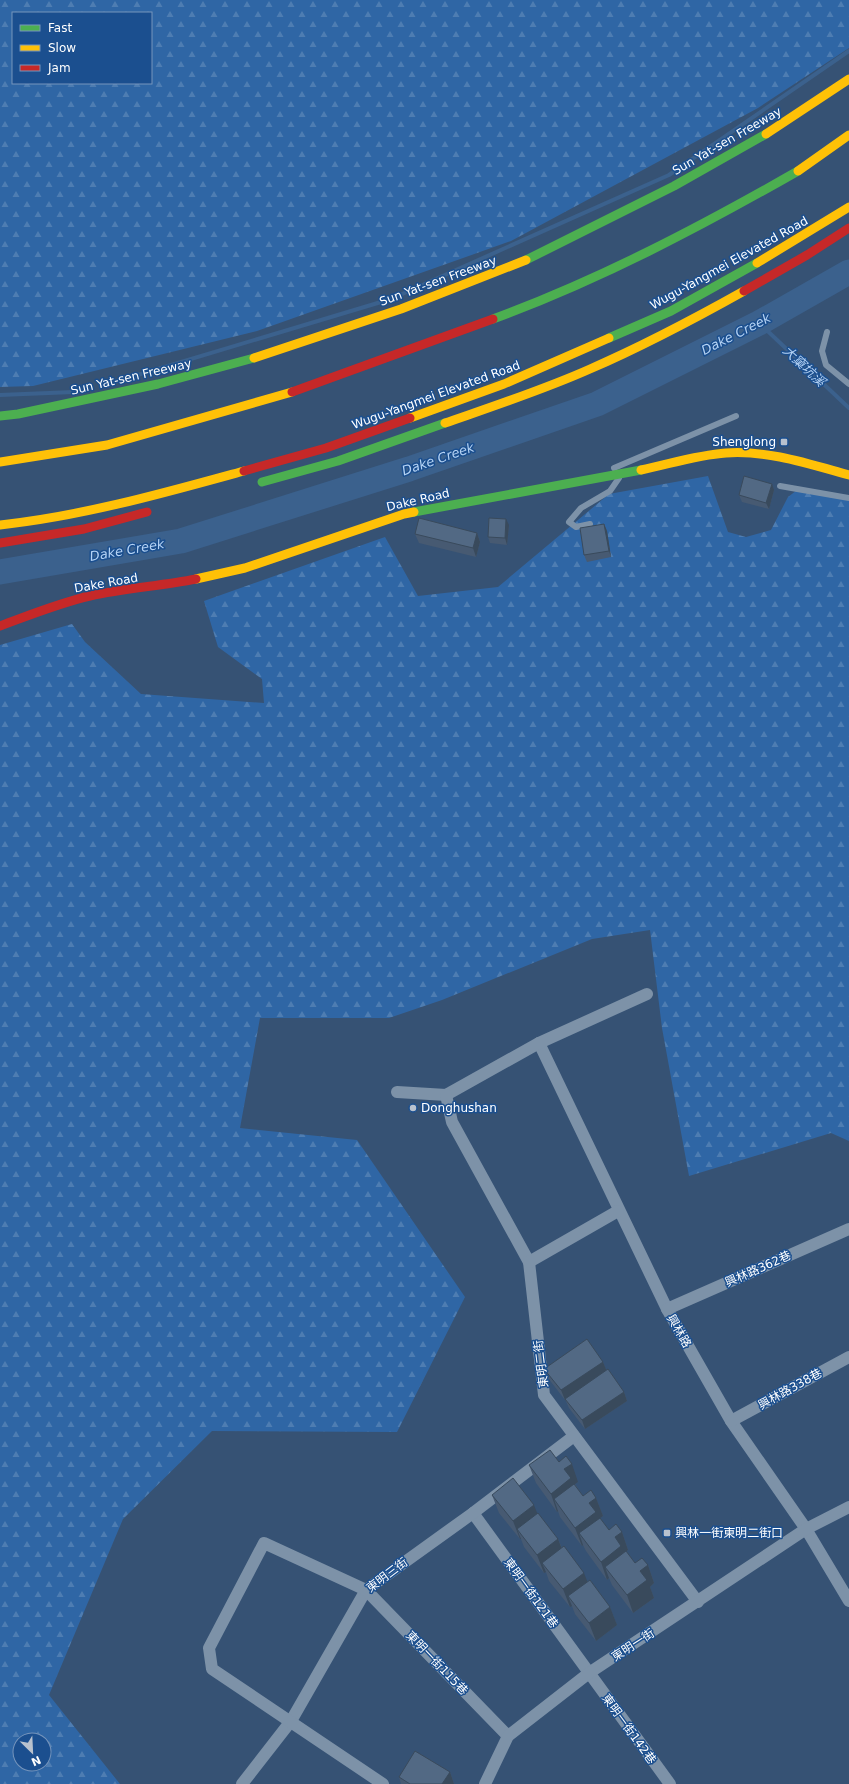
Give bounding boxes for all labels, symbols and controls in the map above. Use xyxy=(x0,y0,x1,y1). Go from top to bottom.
legend xyxy=(12,12,152,84)
text: Fast xyxy=(48,21,72,35)
text: Slow xyxy=(48,41,76,55)
text: Jam xyxy=(47,61,71,75)
street label: Sun Yat-sen Freeway xyxy=(670,104,784,178)
street label: Wugu-Yangmei Elevated Road xyxy=(648,214,810,312)
street label: Sun Yat-sen Freeway xyxy=(378,253,498,309)
water label: Dake Creek xyxy=(699,310,773,358)
water label: 大窠坑溪 xyxy=(780,343,830,391)
street label: Sun Yat-sen Freeway xyxy=(69,356,193,398)
street label: Wugu-Yangmei Elevated Road xyxy=(350,358,522,432)
place label: Shenglong xyxy=(712,435,776,449)
marker: Shenglong xyxy=(779,437,789,447)
water label: Dake Creek xyxy=(400,439,477,478)
street label: Dake Road xyxy=(385,486,451,514)
water label: Dake Creek xyxy=(88,536,166,564)
street label: Dake Road xyxy=(73,571,139,595)
place label: Donghushan xyxy=(421,1101,497,1115)
marker: Donghushan xyxy=(408,1103,418,1113)
street label: 興林路362巷 xyxy=(723,1248,793,1290)
street label: 興林路 xyxy=(664,1312,694,1350)
street label: 東明二街 xyxy=(531,1339,551,1389)
street label: 興林路338巷 xyxy=(756,1366,824,1412)
place label: 興林一街東明二街口 xyxy=(675,1526,783,1540)
marker: 興林一街東明二街口 xyxy=(662,1528,672,1538)
street label: 東明三街 xyxy=(364,1555,410,1595)
street label: 東明一街121巷 xyxy=(501,1555,561,1631)
street label: 東明一街 xyxy=(609,1626,657,1664)
street label: 東明一街115巷 xyxy=(403,1628,471,1698)
street label: 東明一街142巷 xyxy=(599,1691,659,1767)
north arrow xyxy=(12,1732,52,1772)
text: N xyxy=(29,1753,43,1768)

